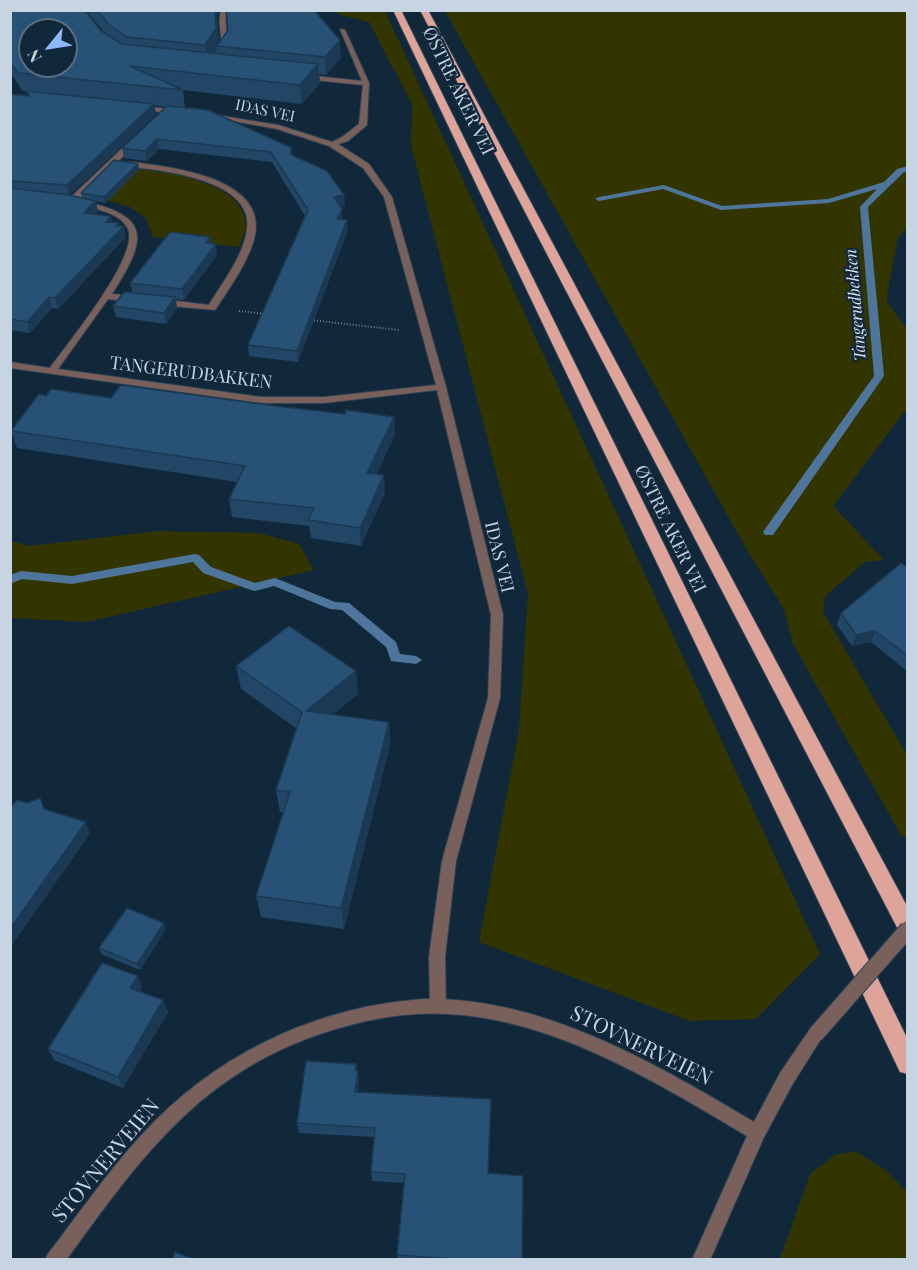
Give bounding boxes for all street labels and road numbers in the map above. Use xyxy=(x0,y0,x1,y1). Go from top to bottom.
street label: ØSTRE AKER VEI xyxy=(418,24,498,158)
street label: IDAS VEI xyxy=(234,96,296,126)
street label: TANGERUDBAKKEN xyxy=(109,352,273,394)
street label: ØSTRE AKER VEI xyxy=(630,462,710,596)
street label: IDAS VEI xyxy=(480,519,518,595)
street label: STOVNERVEIEN xyxy=(566,1001,716,1091)
street label: STOVNERVEIEN xyxy=(47,1094,165,1228)

